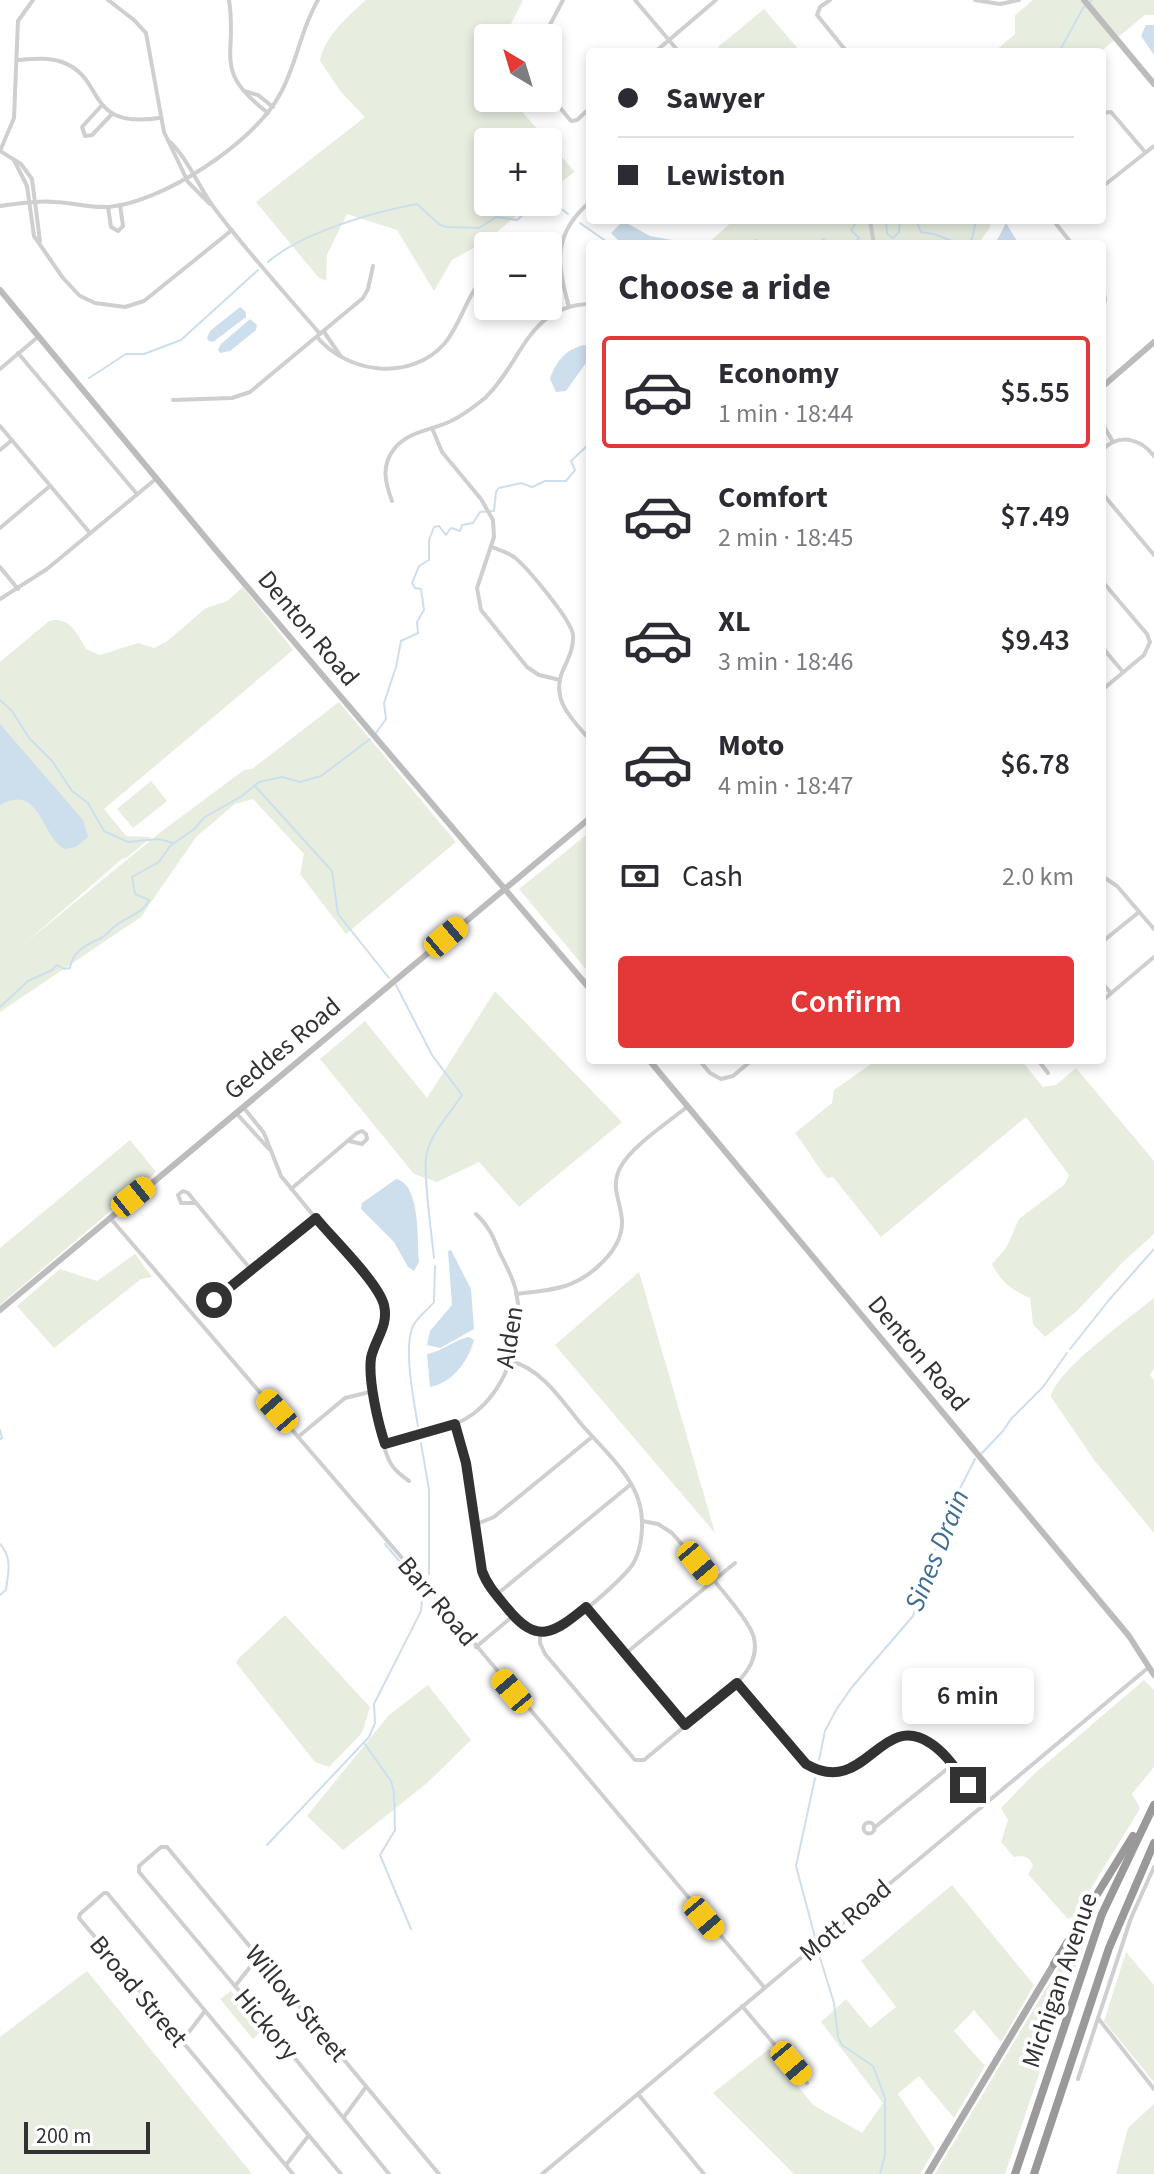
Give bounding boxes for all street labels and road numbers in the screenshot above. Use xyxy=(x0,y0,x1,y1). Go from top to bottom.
street label: Denton Road xyxy=(249,562,368,694)
street label: Geddes Road xyxy=(216,988,349,1108)
street label: Denton Road xyxy=(859,1287,978,1419)
street label: Alden xyxy=(486,1303,533,1371)
street label: Barr Road xyxy=(389,1548,486,1654)
street label: Mott Road xyxy=(791,1871,900,1970)
street label: Michigan Avenue xyxy=(1012,1888,1107,2073)
street label: Broad Street xyxy=(81,1927,197,2055)
street label: Willow Street xyxy=(236,1937,357,2070)
street label: Hickory xyxy=(226,1980,308,2068)

